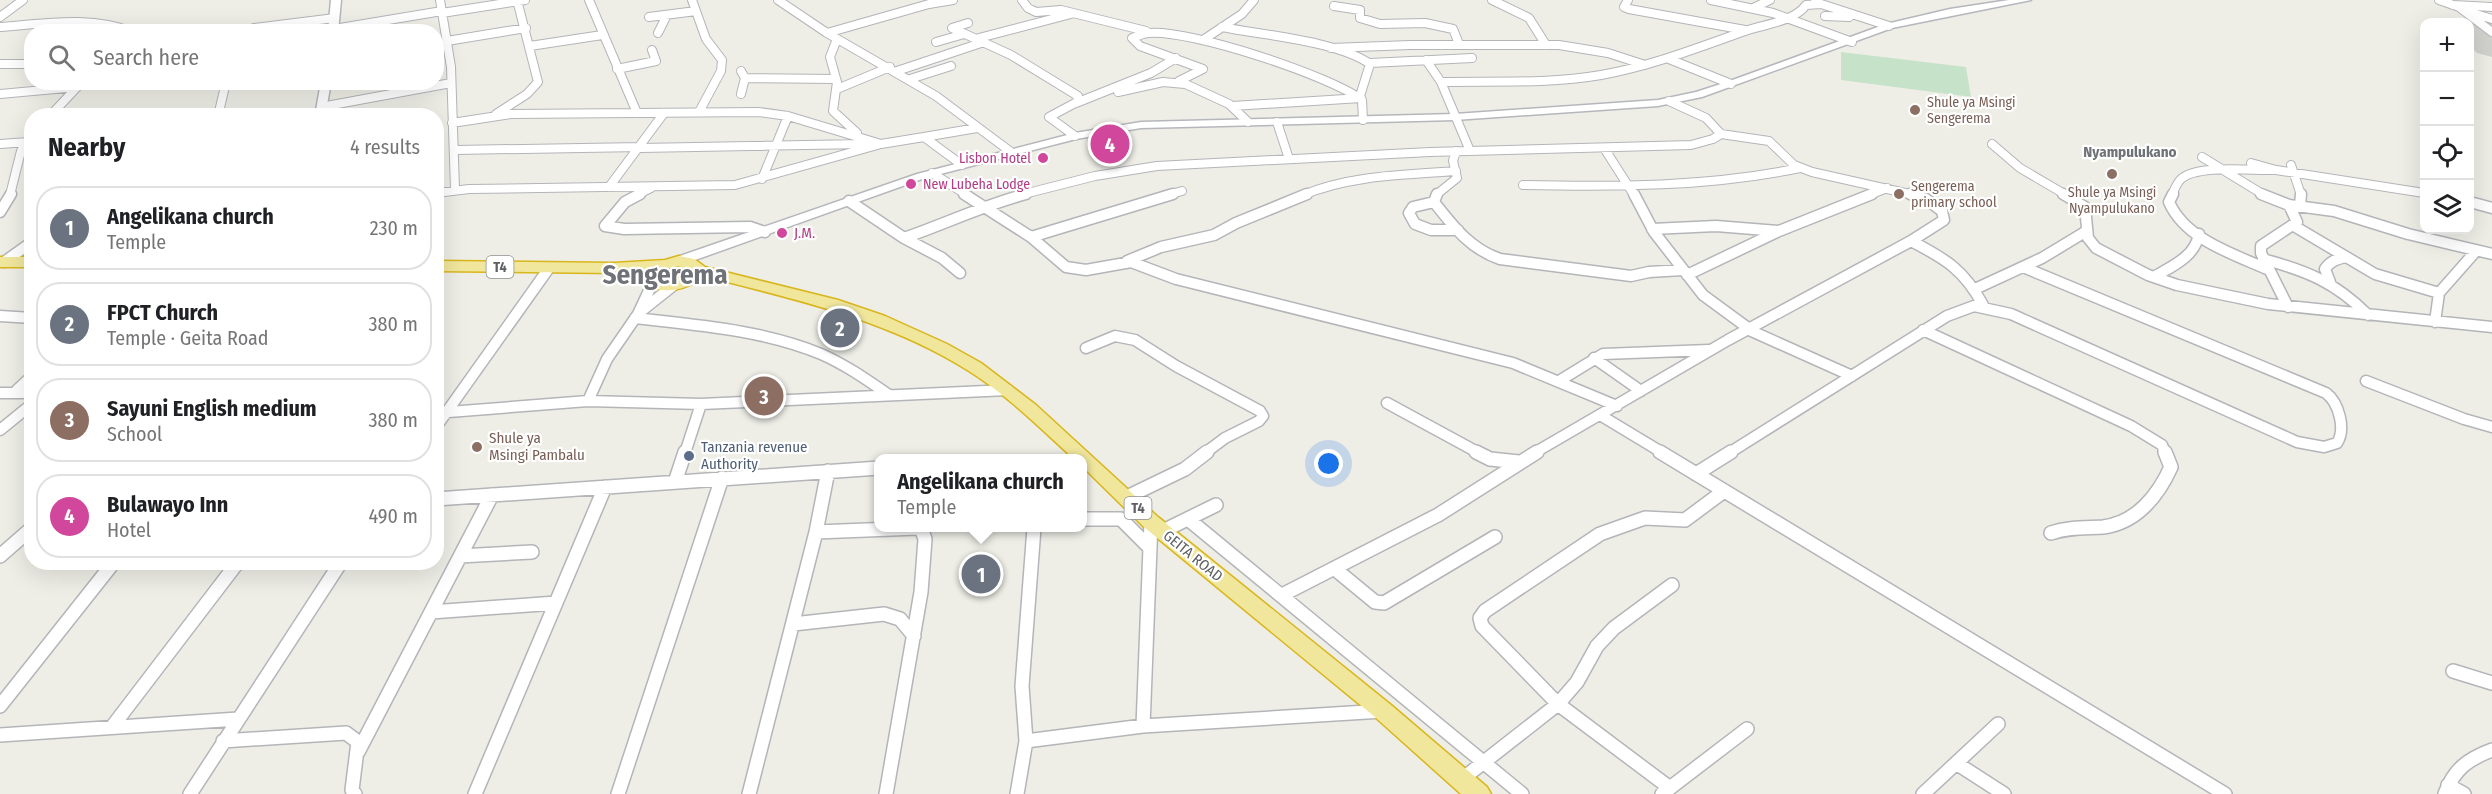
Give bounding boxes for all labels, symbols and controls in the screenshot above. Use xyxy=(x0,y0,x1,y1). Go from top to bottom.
map controls xyxy=(2420,18,2474,234)
button: + xyxy=(2420,18,2474,72)
search box xyxy=(24,24,444,90)
icon: search xyxy=(45,41,78,74)
text: Search here xyxy=(93,44,199,71)
button: − xyxy=(2420,72,2474,126)
place label: Shule ya Msingi Sengerema xyxy=(1927,94,2016,127)
marker: Shule ya Msingi Sengerema xyxy=(1908,103,1922,117)
pin: 4 xyxy=(1090,122,1130,166)
button: locate xyxy=(2420,126,2474,180)
text: Nearby xyxy=(48,132,125,163)
text: 4 results xyxy=(350,135,420,159)
district label: Nyampulukano xyxy=(2083,143,2177,161)
place label: Lisbon Hotel xyxy=(959,150,1031,167)
marker: Lisbon Hotel xyxy=(1036,151,1050,165)
marker: Shule ya Msingi Nyampulukano xyxy=(2105,167,2119,181)
place label: New Lubeha Lodge xyxy=(923,176,1030,193)
marker: New Lubeha Lodge xyxy=(904,177,918,191)
place label: Sengerema primary school xyxy=(1911,178,1997,211)
button: layers xyxy=(2420,180,2474,234)
place label: Shule ya Msingi Nyampulukano xyxy=(2068,184,2156,217)
marker: Sengerema primary school xyxy=(1892,187,1906,201)
text: Angelikana church xyxy=(107,203,274,230)
text: 1 xyxy=(65,216,74,240)
text: 230 m xyxy=(370,216,418,240)
place label: J.M. xyxy=(794,224,815,242)
marker: J.M. xyxy=(775,226,789,240)
text: Temple xyxy=(107,230,166,254)
road number: T4 xyxy=(486,256,514,278)
district label: Sengerema xyxy=(602,259,728,291)
text: FPCT Church xyxy=(107,299,218,326)
pin: 2 xyxy=(820,306,860,350)
text: 2 xyxy=(65,312,74,336)
text: 380 m xyxy=(368,312,418,336)
text: Temple · Geita Road xyxy=(107,326,269,350)
pin: 3 xyxy=(744,374,783,418)
text: Sayuni English medium xyxy=(107,395,317,422)
text: 3 xyxy=(65,408,74,432)
text: 380 m xyxy=(368,408,418,432)
text: School xyxy=(107,422,162,446)
place label: Shule ya Msingi Pambalu xyxy=(489,429,585,464)
place label: Tanzania revenue Authority xyxy=(701,438,807,473)
marker: Shule ya Msingi Pambalu xyxy=(470,440,484,454)
marker: Tanzania revenue Authority xyxy=(682,449,696,463)
your location xyxy=(1314,449,1343,478)
popup xyxy=(874,454,1087,532)
text: Angelikana church xyxy=(897,468,1064,495)
text: Bulawayo Inn xyxy=(107,491,228,518)
text: Temple xyxy=(897,495,956,519)
road number: T4 xyxy=(1124,497,1152,519)
text: 4 xyxy=(64,504,75,528)
text: 490 m xyxy=(368,504,418,528)
text: Hotel xyxy=(107,518,151,542)
street label: GEITA ROAD xyxy=(1160,527,1226,585)
pin: 1 xyxy=(962,552,1000,596)

